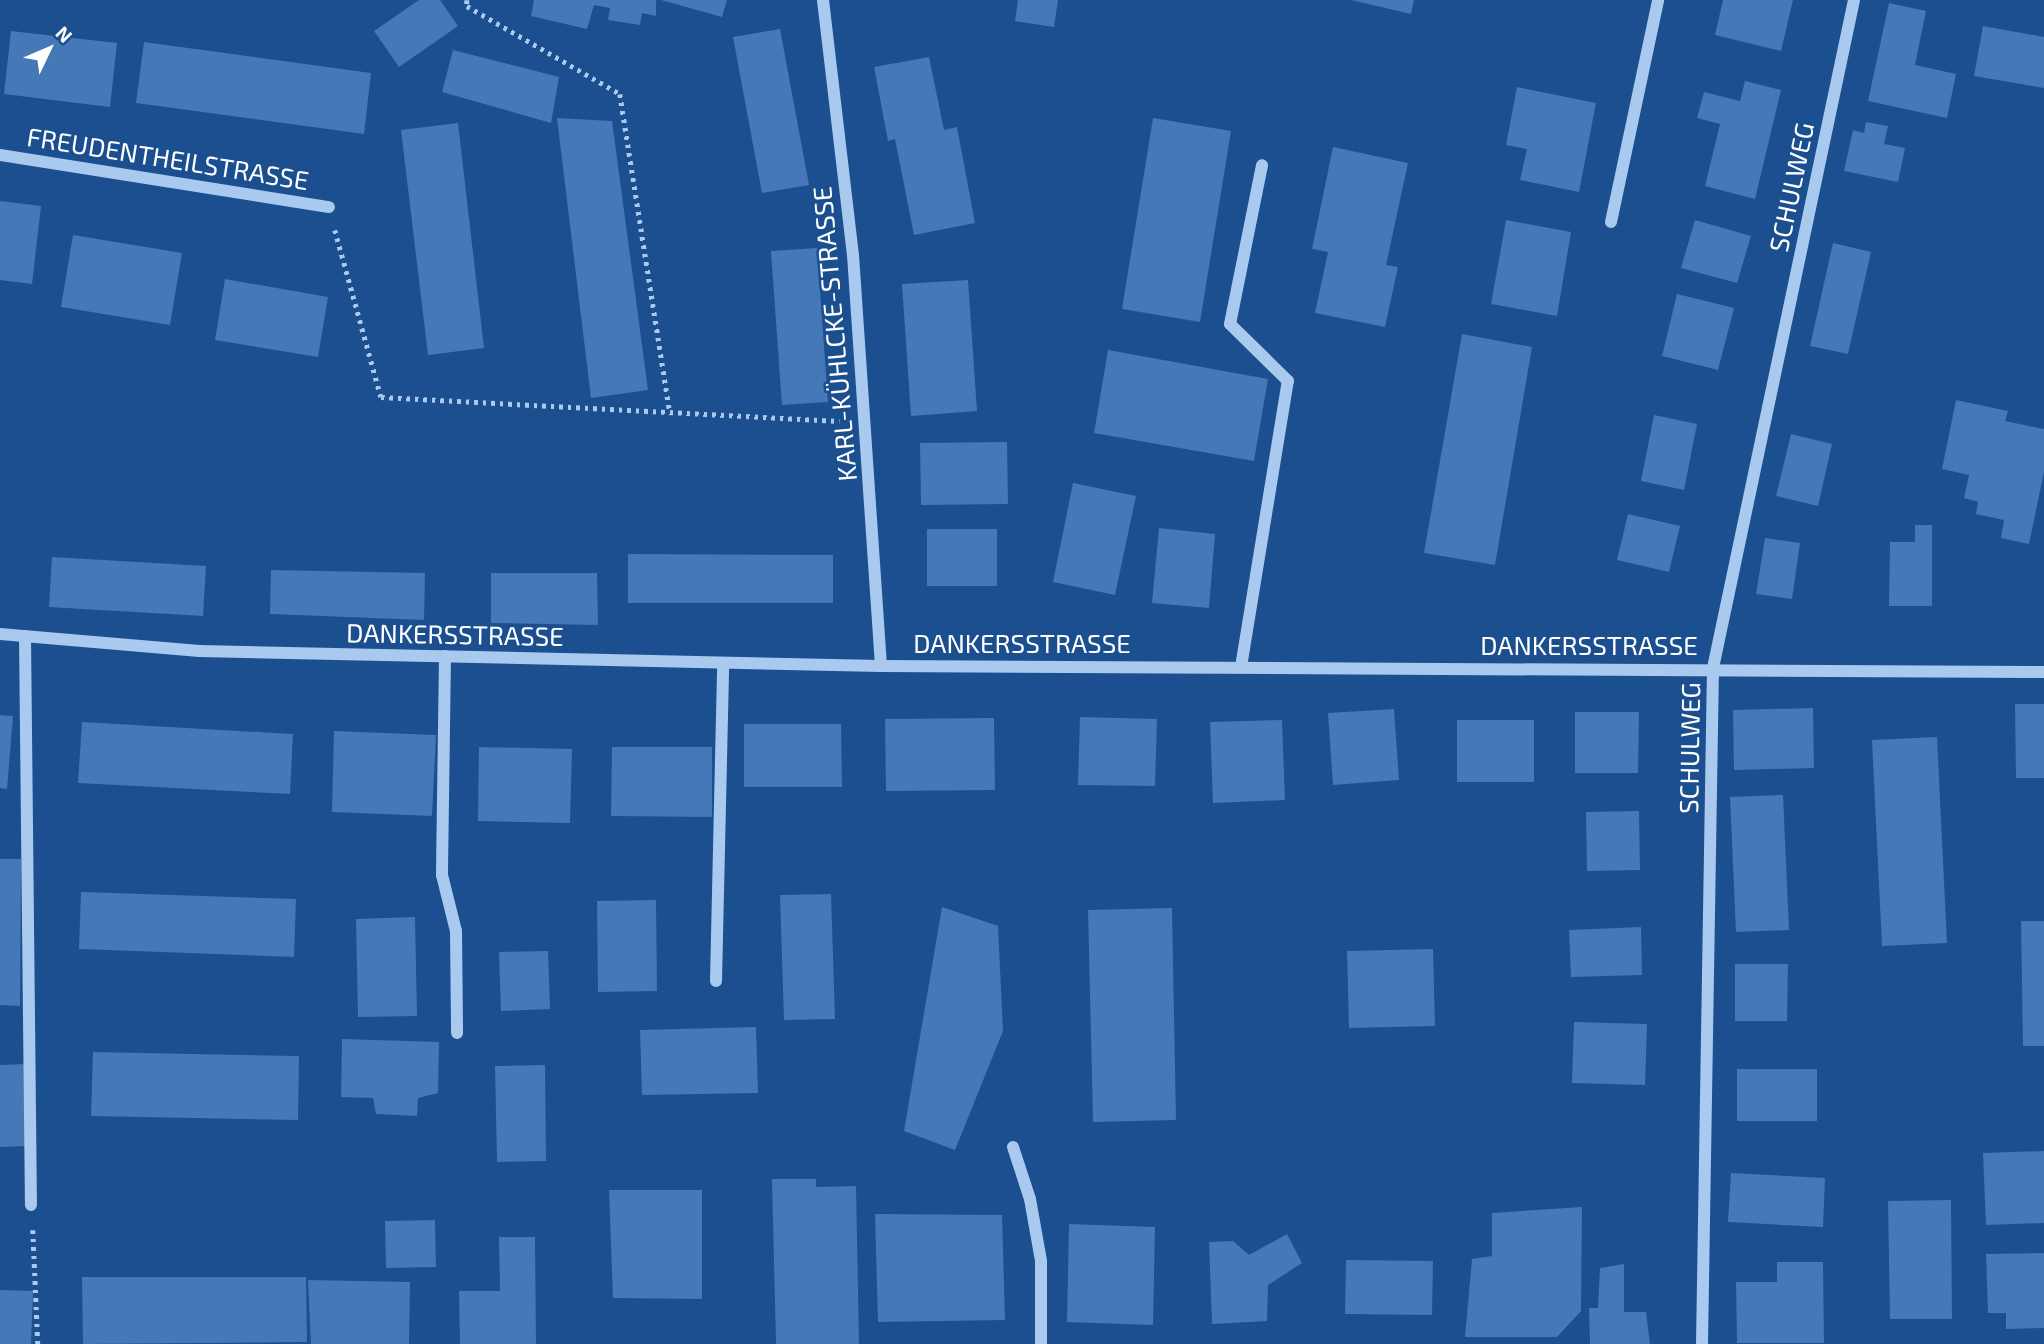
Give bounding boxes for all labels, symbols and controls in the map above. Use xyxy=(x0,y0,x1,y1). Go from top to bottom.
north arrow xyxy=(14,14,84,84)
text: N xyxy=(51,21,78,47)
street label: SCHULWEG xyxy=(1762,119,1820,255)
street label: FREUDENTHEILSTRASSE xyxy=(25,120,311,196)
street label: KARL-KÜHLCKE-STRASSE xyxy=(806,185,862,483)
street label: DANKERSSTRASSE xyxy=(346,617,564,651)
street label: DANKERSSTRASSE xyxy=(913,627,1131,659)
street label: DANKERSSTRASSE xyxy=(1480,629,1698,661)
street label: SCHULWEG xyxy=(1672,682,1706,814)

